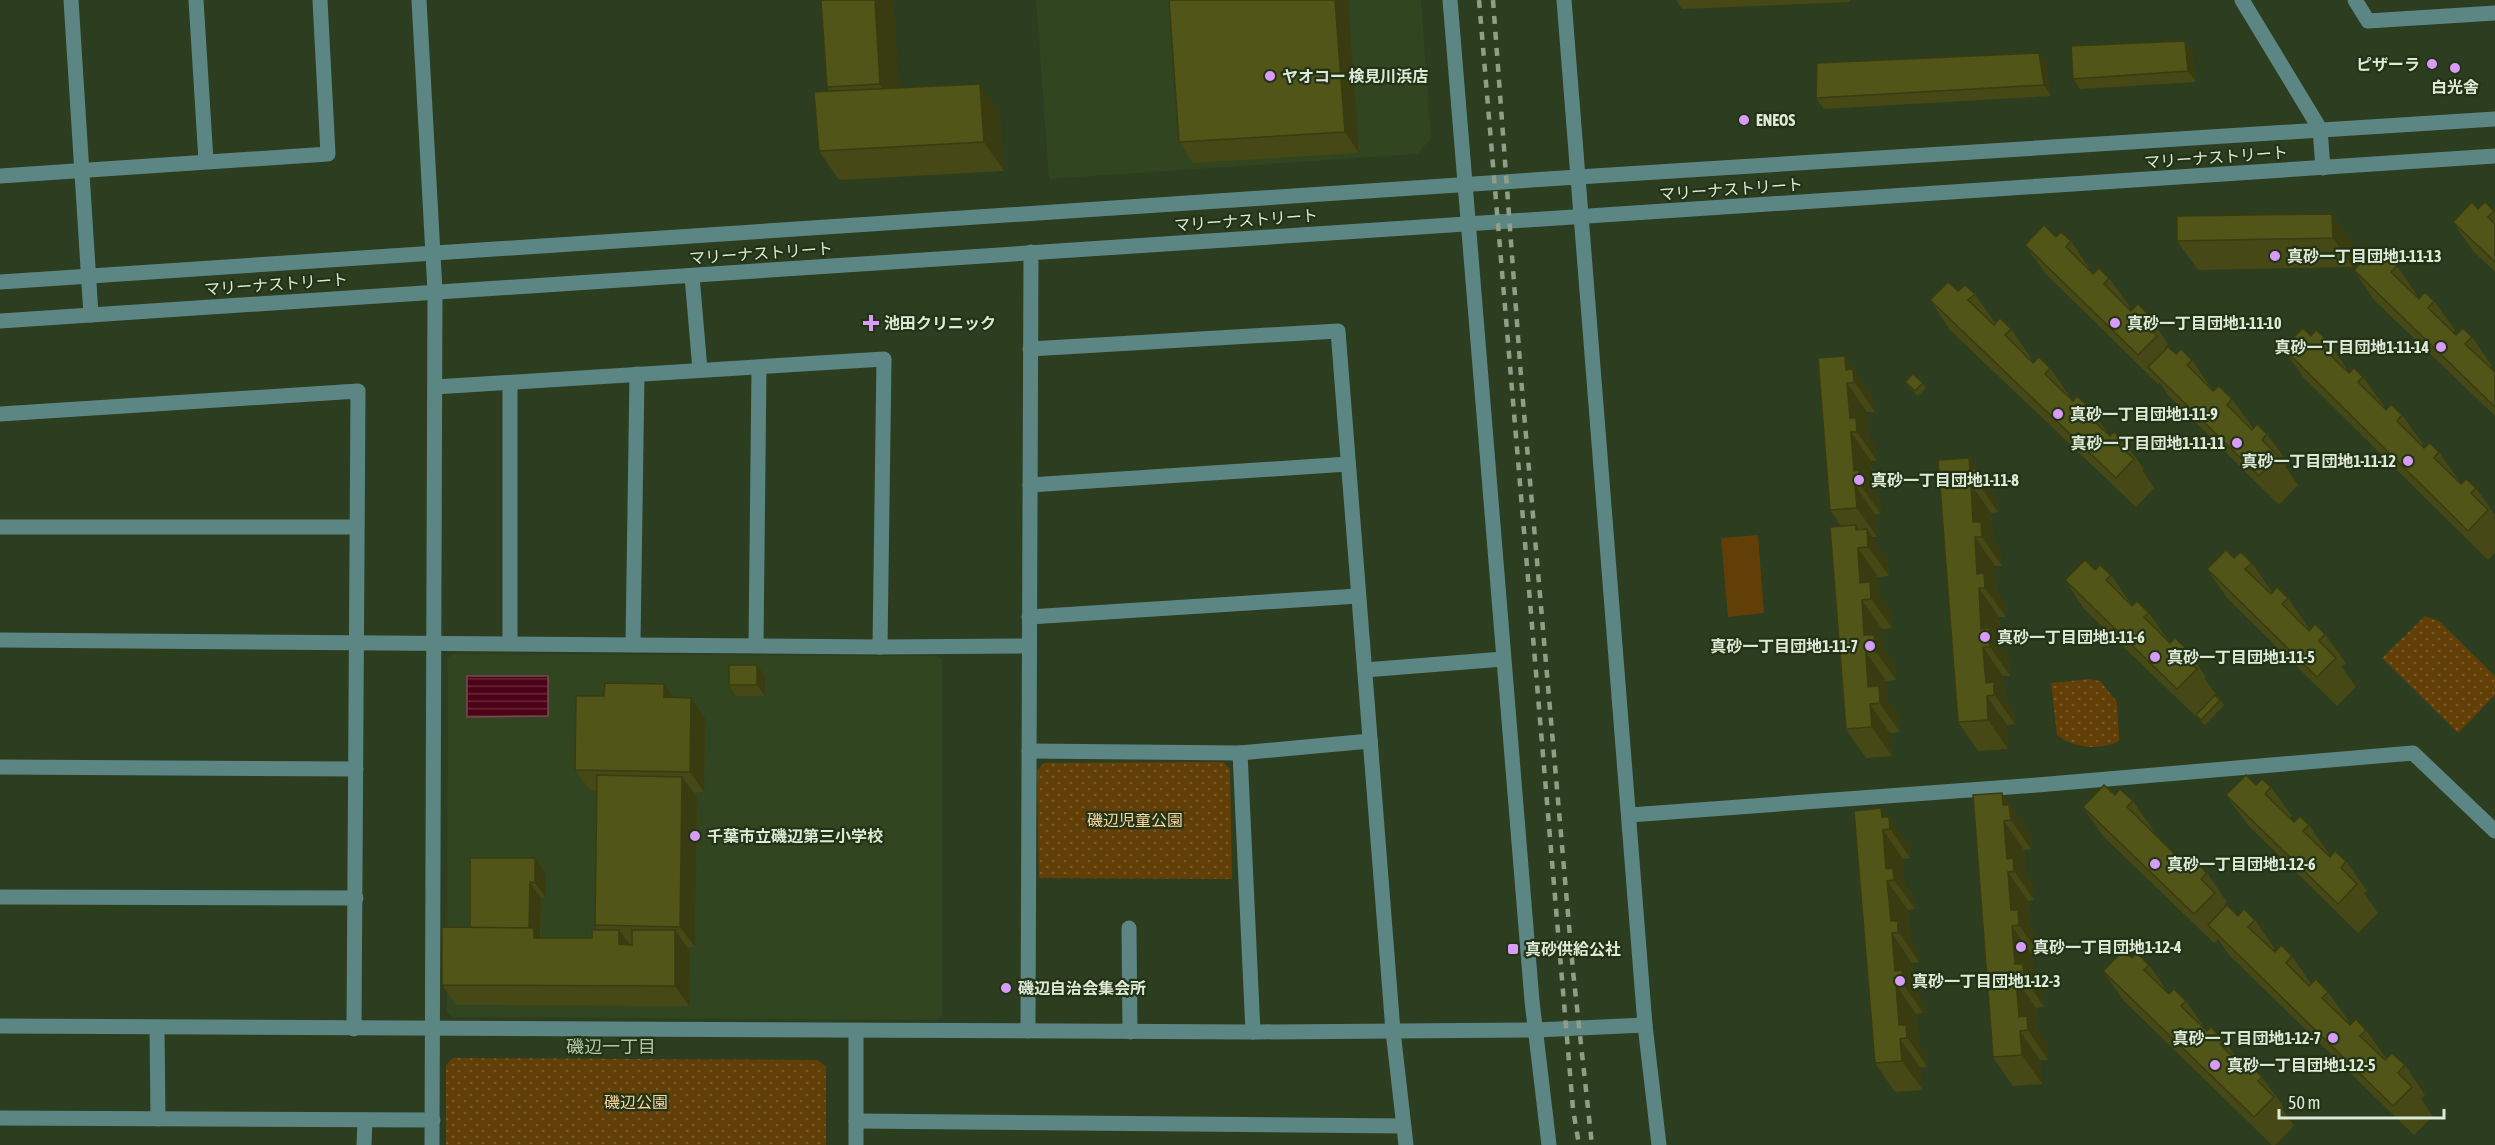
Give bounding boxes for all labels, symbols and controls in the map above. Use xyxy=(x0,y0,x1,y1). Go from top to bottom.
place label: ピザーラ xyxy=(2356,55,2420,73)
marker: ピザーラ xyxy=(2425,57,2439,71)
marker: 白光舎 xyxy=(2448,61,2462,75)
place label: ヤオコー 検見川浜店 xyxy=(1282,67,1428,85)
marker: ヤオコー 検見川浜店 xyxy=(1263,69,1277,83)
place label: 白光舎 xyxy=(2431,78,2479,96)
place label: ENEOS xyxy=(1756,111,1795,129)
marker: ENEOS xyxy=(1737,113,1751,127)
street label: マリーナストリート xyxy=(2144,143,2288,171)
street label: マリーナストリート xyxy=(1659,175,1803,203)
street label: マリーナストリート xyxy=(1174,206,1318,234)
street label: マリーナストリート xyxy=(689,239,833,267)
place label: 真砂一丁目団地1-11-13 xyxy=(2287,247,2441,265)
marker: 真砂一丁目団地1-11-13 xyxy=(2268,249,2282,263)
street label: マリーナストリート xyxy=(204,270,348,298)
marker: 池田クリニック xyxy=(862,314,880,332)
place label: 池田クリニック xyxy=(884,314,996,332)
place label: 真砂一丁目団地1-11-10 xyxy=(2127,314,2282,332)
marker: 真砂一丁目団地1-11-10 xyxy=(2108,316,2122,330)
place label: 真砂一丁目団地1-11-14 xyxy=(2275,338,2429,356)
marker: 真砂一丁目団地1-11-14 xyxy=(2434,340,2448,354)
place label: 真砂一丁目団地1-11-9 xyxy=(2070,405,2218,423)
marker: 真砂一丁目団地1-11-9 xyxy=(2051,407,2065,421)
place label: 真砂一丁目団地1-11-11 xyxy=(2071,434,2225,452)
marker: 真砂一丁目団地1-11-11 xyxy=(2230,436,2244,450)
place label: 真砂一丁目団地1-11-12 xyxy=(2242,452,2396,470)
marker: 真砂一丁目団地1-11-12 xyxy=(2401,454,2415,468)
place label: 真砂一丁目団地1-11-8 xyxy=(1871,471,2019,489)
marker: 真砂一丁目団地1-11-8 xyxy=(1852,473,1866,487)
place label: 真砂一丁目団地1-11-6 xyxy=(1997,628,2145,646)
marker: 真砂一丁目団地1-11-6 xyxy=(1978,630,1992,644)
place label: 真砂一丁目団地1-11-7 xyxy=(1710,637,1858,655)
marker: 真砂一丁目団地1-11-7 xyxy=(1863,639,1877,653)
place label: 真砂一丁目団地1-11-5 xyxy=(2167,648,2315,666)
marker: 真砂一丁目団地1-11-5 xyxy=(2148,650,2162,664)
park label: 磯辺児童公園 xyxy=(1087,811,1183,829)
place label: 千葉市立磯辺第三小学校 xyxy=(707,827,883,845)
marker: 千葉市立磯辺第三小学校 xyxy=(688,829,702,843)
place label: 真砂一丁目団地1-12-6 xyxy=(2167,855,2316,873)
marker: 真砂一丁目団地1-12-6 xyxy=(2148,857,2162,871)
place label: 真砂一丁目団地1-12-4 xyxy=(2033,938,2182,956)
place label: 真砂供給公社 xyxy=(1525,940,1621,958)
marker: 真砂一丁目団地1-12-4 xyxy=(2014,940,2028,954)
marker: 真砂供給公社 xyxy=(1506,942,1520,956)
place label: 真砂一丁目団地1-12-3 xyxy=(1912,972,2060,990)
marker: 真砂一丁目団地1-12-3 xyxy=(1893,974,1907,988)
place label: 磯辺自治会集会所 xyxy=(1018,979,1146,997)
marker: 磯辺自治会集会所 xyxy=(999,981,1013,995)
place label: 真砂一丁目団地1-12-7 xyxy=(2173,1029,2321,1047)
marker: 真砂一丁目団地1-12-7 xyxy=(2326,1031,2340,1045)
district label: 磯辺一丁目 xyxy=(566,1036,656,1057)
place label: 真砂一丁目団地1-12-5 xyxy=(2227,1056,2376,1074)
marker: 真砂一丁目団地1-12-5 xyxy=(2208,1058,2222,1072)
scale bar xyxy=(2279,1082,2444,1120)
text: 50 m xyxy=(2288,1092,2320,1113)
park label: 磯辺公園 xyxy=(604,1093,668,1111)

